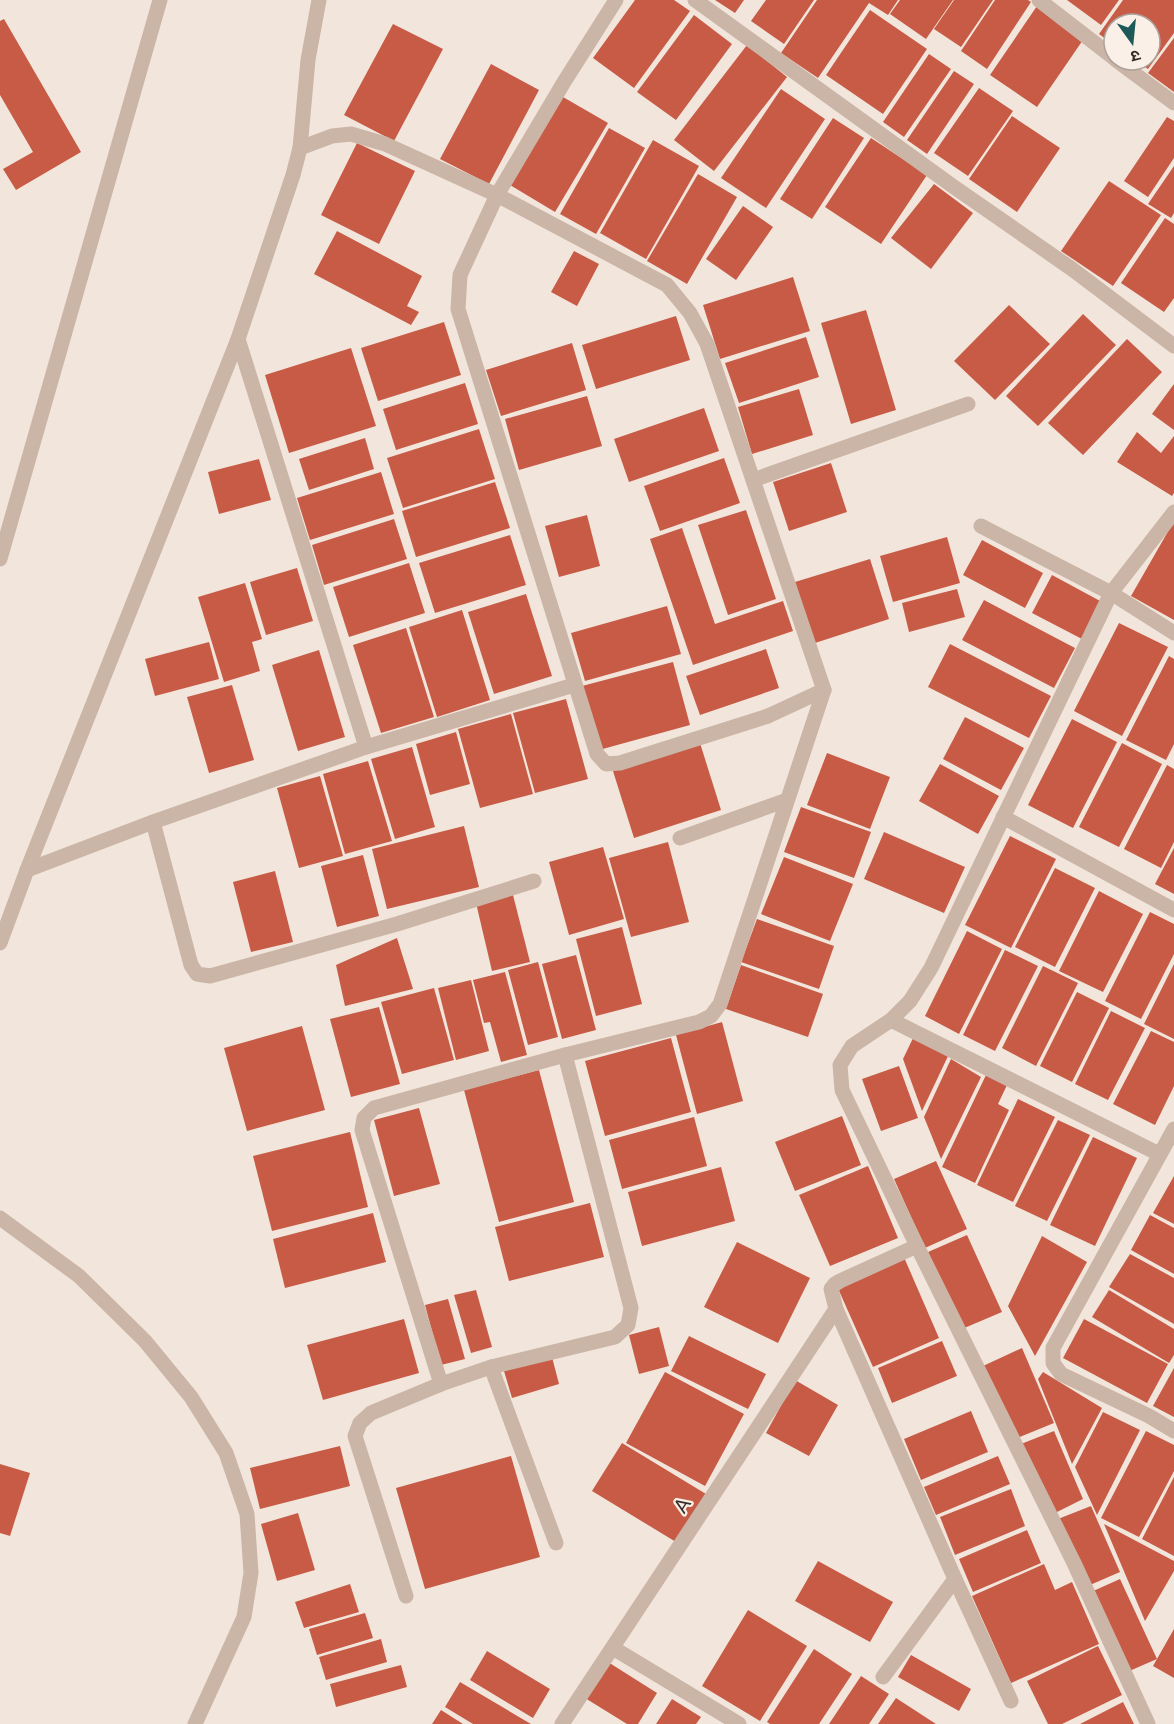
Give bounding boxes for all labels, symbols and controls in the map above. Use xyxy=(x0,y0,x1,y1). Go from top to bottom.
north arrow xyxy=(1102,12,1162,72)
text: उ xyxy=(1128,47,1143,68)
street label: A xyxy=(667,1492,695,1517)

